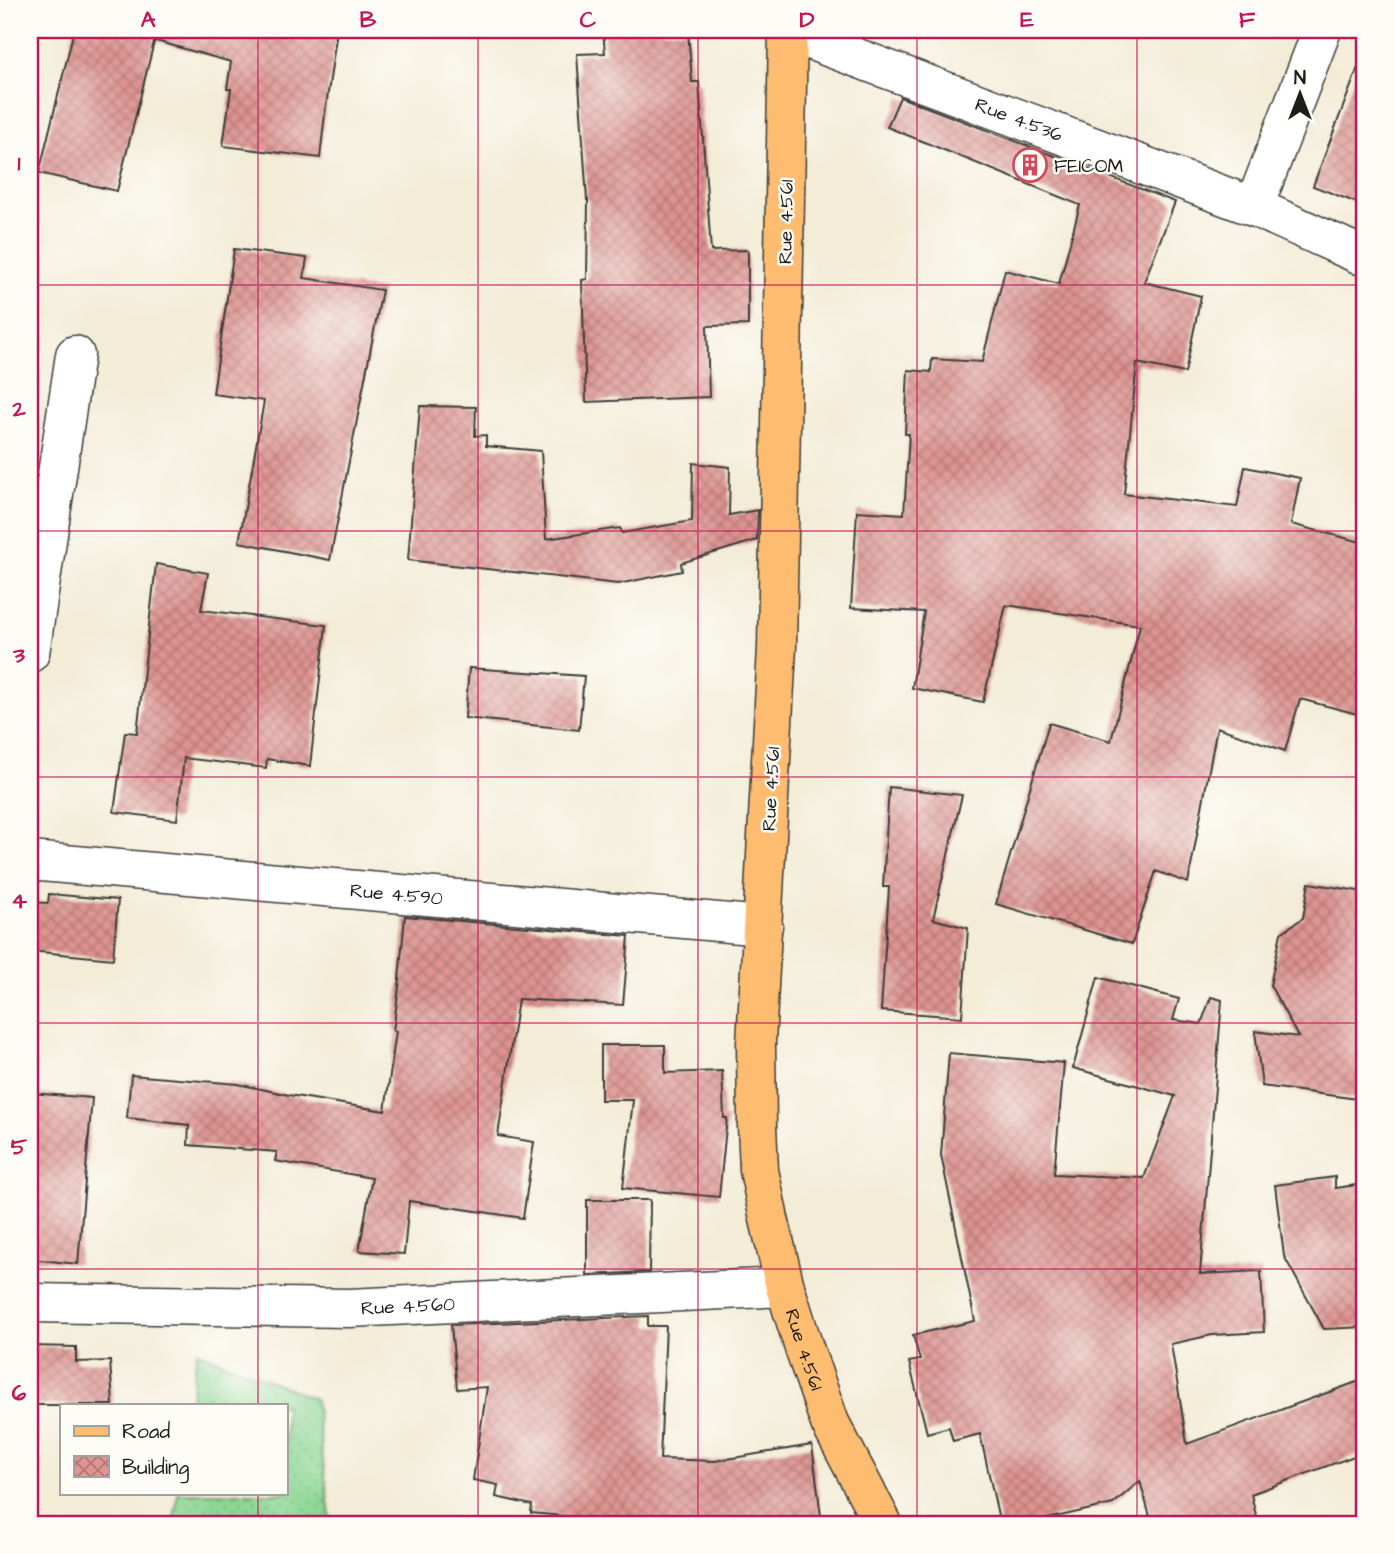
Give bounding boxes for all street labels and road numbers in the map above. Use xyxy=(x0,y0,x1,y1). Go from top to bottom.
street label: Rue 4.536 xyxy=(971,91,1066,149)
street label: Rue 4.561 xyxy=(772,179,801,264)
street label: Rue 4.561 xyxy=(756,746,787,832)
street label: Rue 4.590 xyxy=(349,877,444,913)
street label: Rue 4.560 xyxy=(360,1291,456,1322)
street label: Rue 4.561 xyxy=(778,1306,830,1395)

